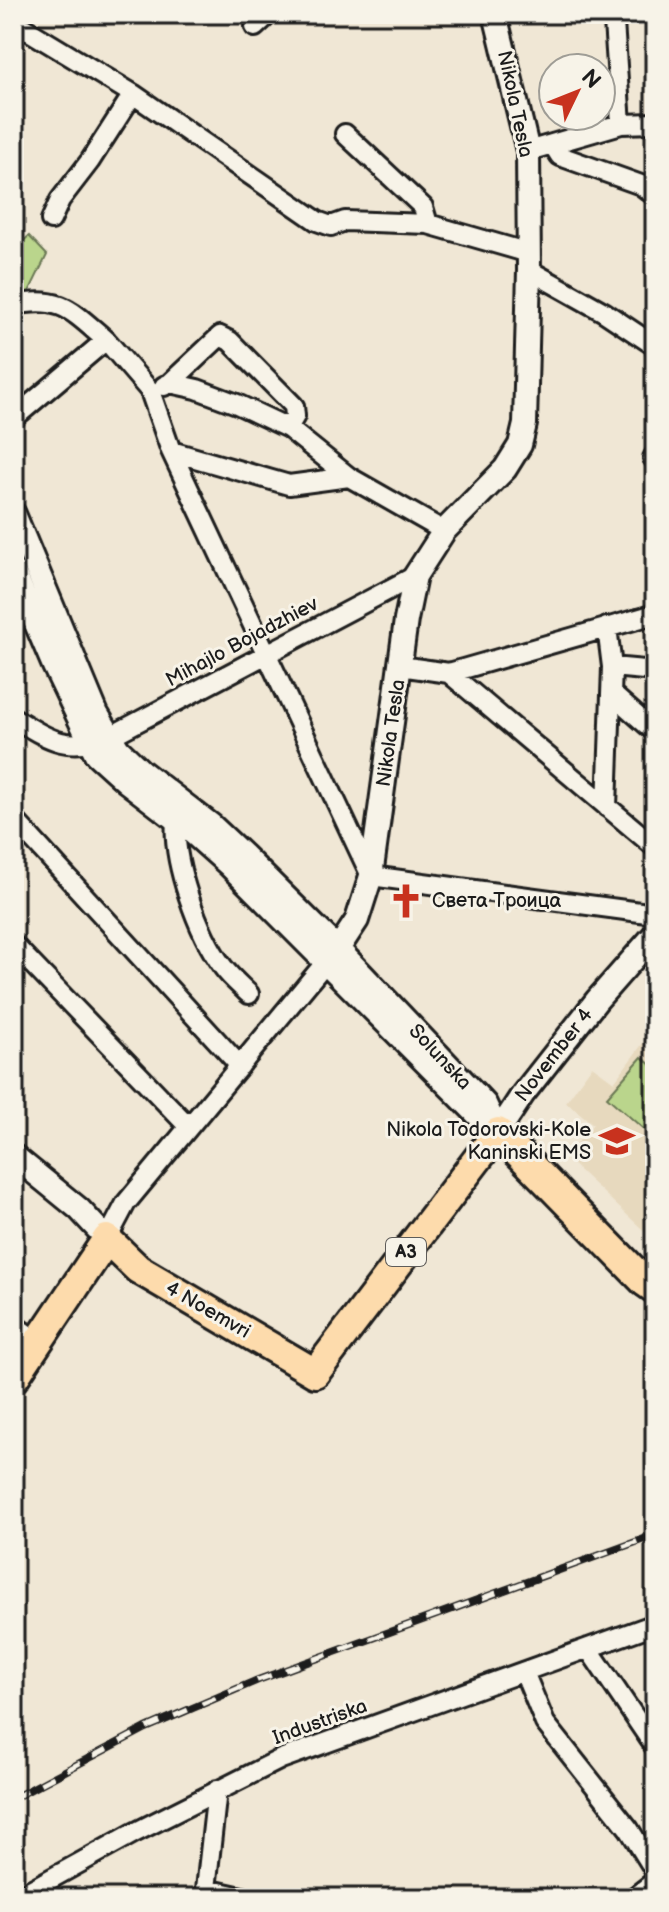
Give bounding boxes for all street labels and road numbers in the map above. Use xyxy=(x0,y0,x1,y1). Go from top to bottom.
street label: Nikola Tesla xyxy=(492,49,538,159)
street label: Mihajlo Bojadzhiev xyxy=(162,592,323,692)
street label: Nikola Tesla xyxy=(372,678,410,788)
street label: November 4 xyxy=(510,1003,598,1107)
street label: Solunska xyxy=(404,1019,476,1095)
road number: A3 xyxy=(386,1238,426,1266)
street label: 4 Noemvri xyxy=(161,1276,255,1344)
street label: Industriska xyxy=(270,1694,370,1750)

